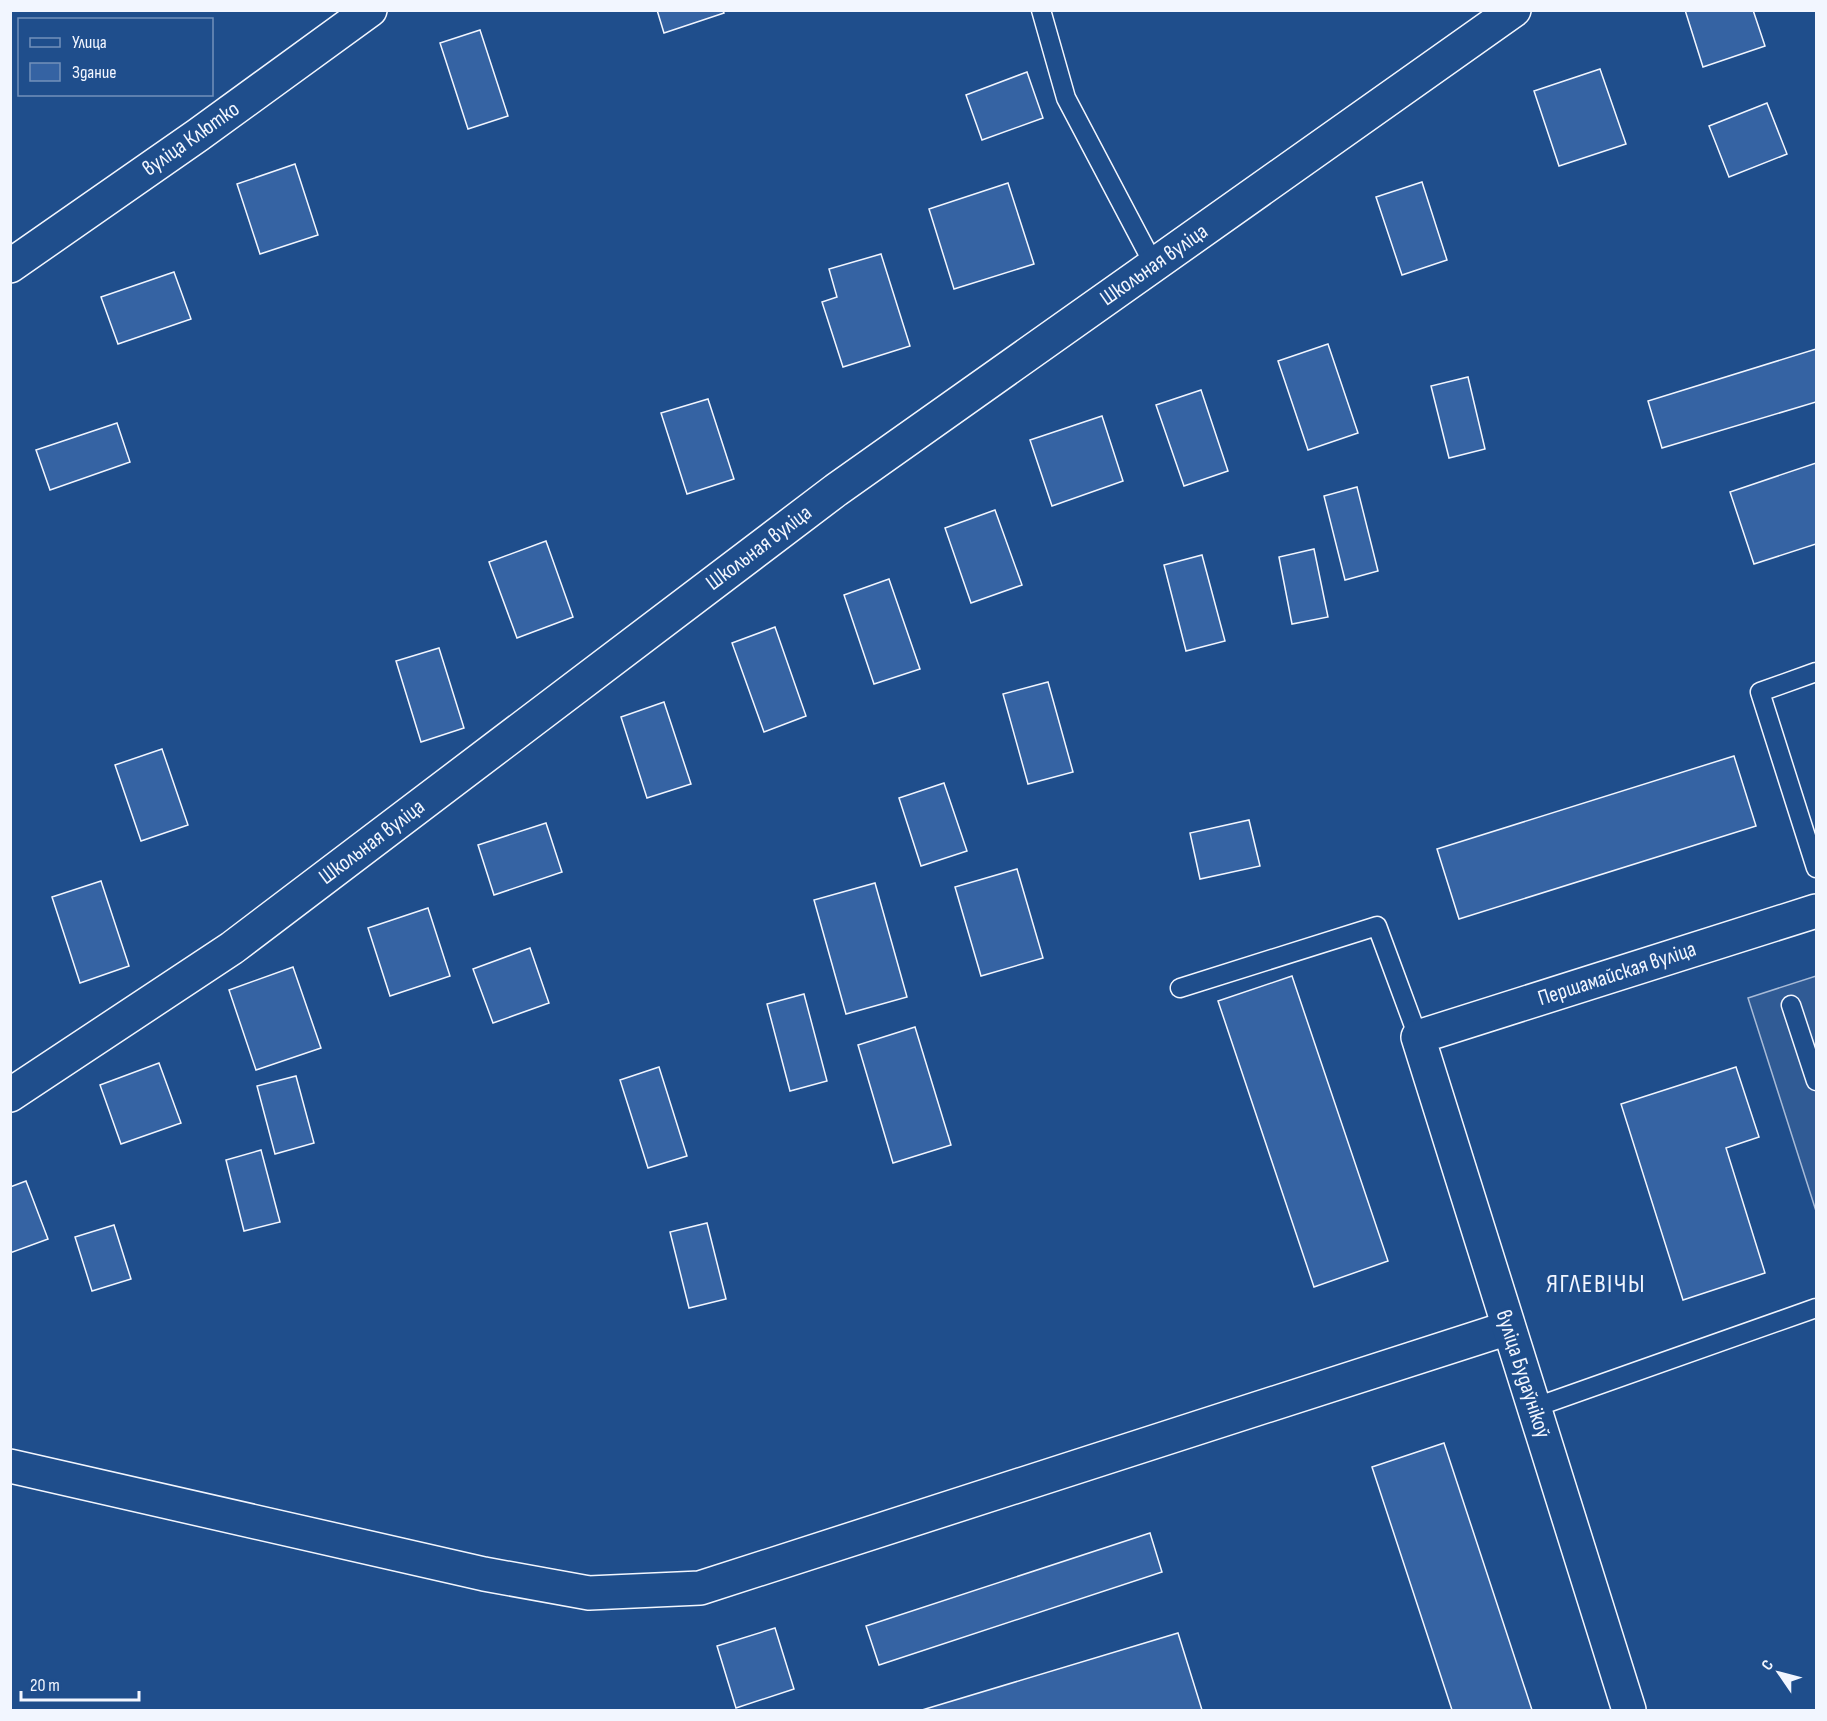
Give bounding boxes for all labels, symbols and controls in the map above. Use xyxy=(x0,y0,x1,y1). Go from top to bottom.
legend xyxy=(18,18,213,96)
text: Улица xyxy=(72,32,107,53)
text: Здание xyxy=(72,62,117,83)
street label: вуліца Клютко xyxy=(137,96,245,182)
street label: Школьная вуліца xyxy=(1095,218,1213,312)
street label: Школьная вуліца xyxy=(701,499,817,597)
street label: Школьная вуліца xyxy=(314,793,430,891)
street label: Першамайская вуліца xyxy=(1535,936,1699,1012)
district label: ЯГЛЕВІЧЫ xyxy=(1546,1269,1646,1300)
street label: вуліца Будаўнікоў xyxy=(1490,1307,1557,1442)
north arrow xyxy=(1749,1643,1809,1703)
text: С xyxy=(1758,1656,1778,1674)
scale bar xyxy=(21,1664,140,1702)
text: 20 m xyxy=(30,1675,60,1696)

